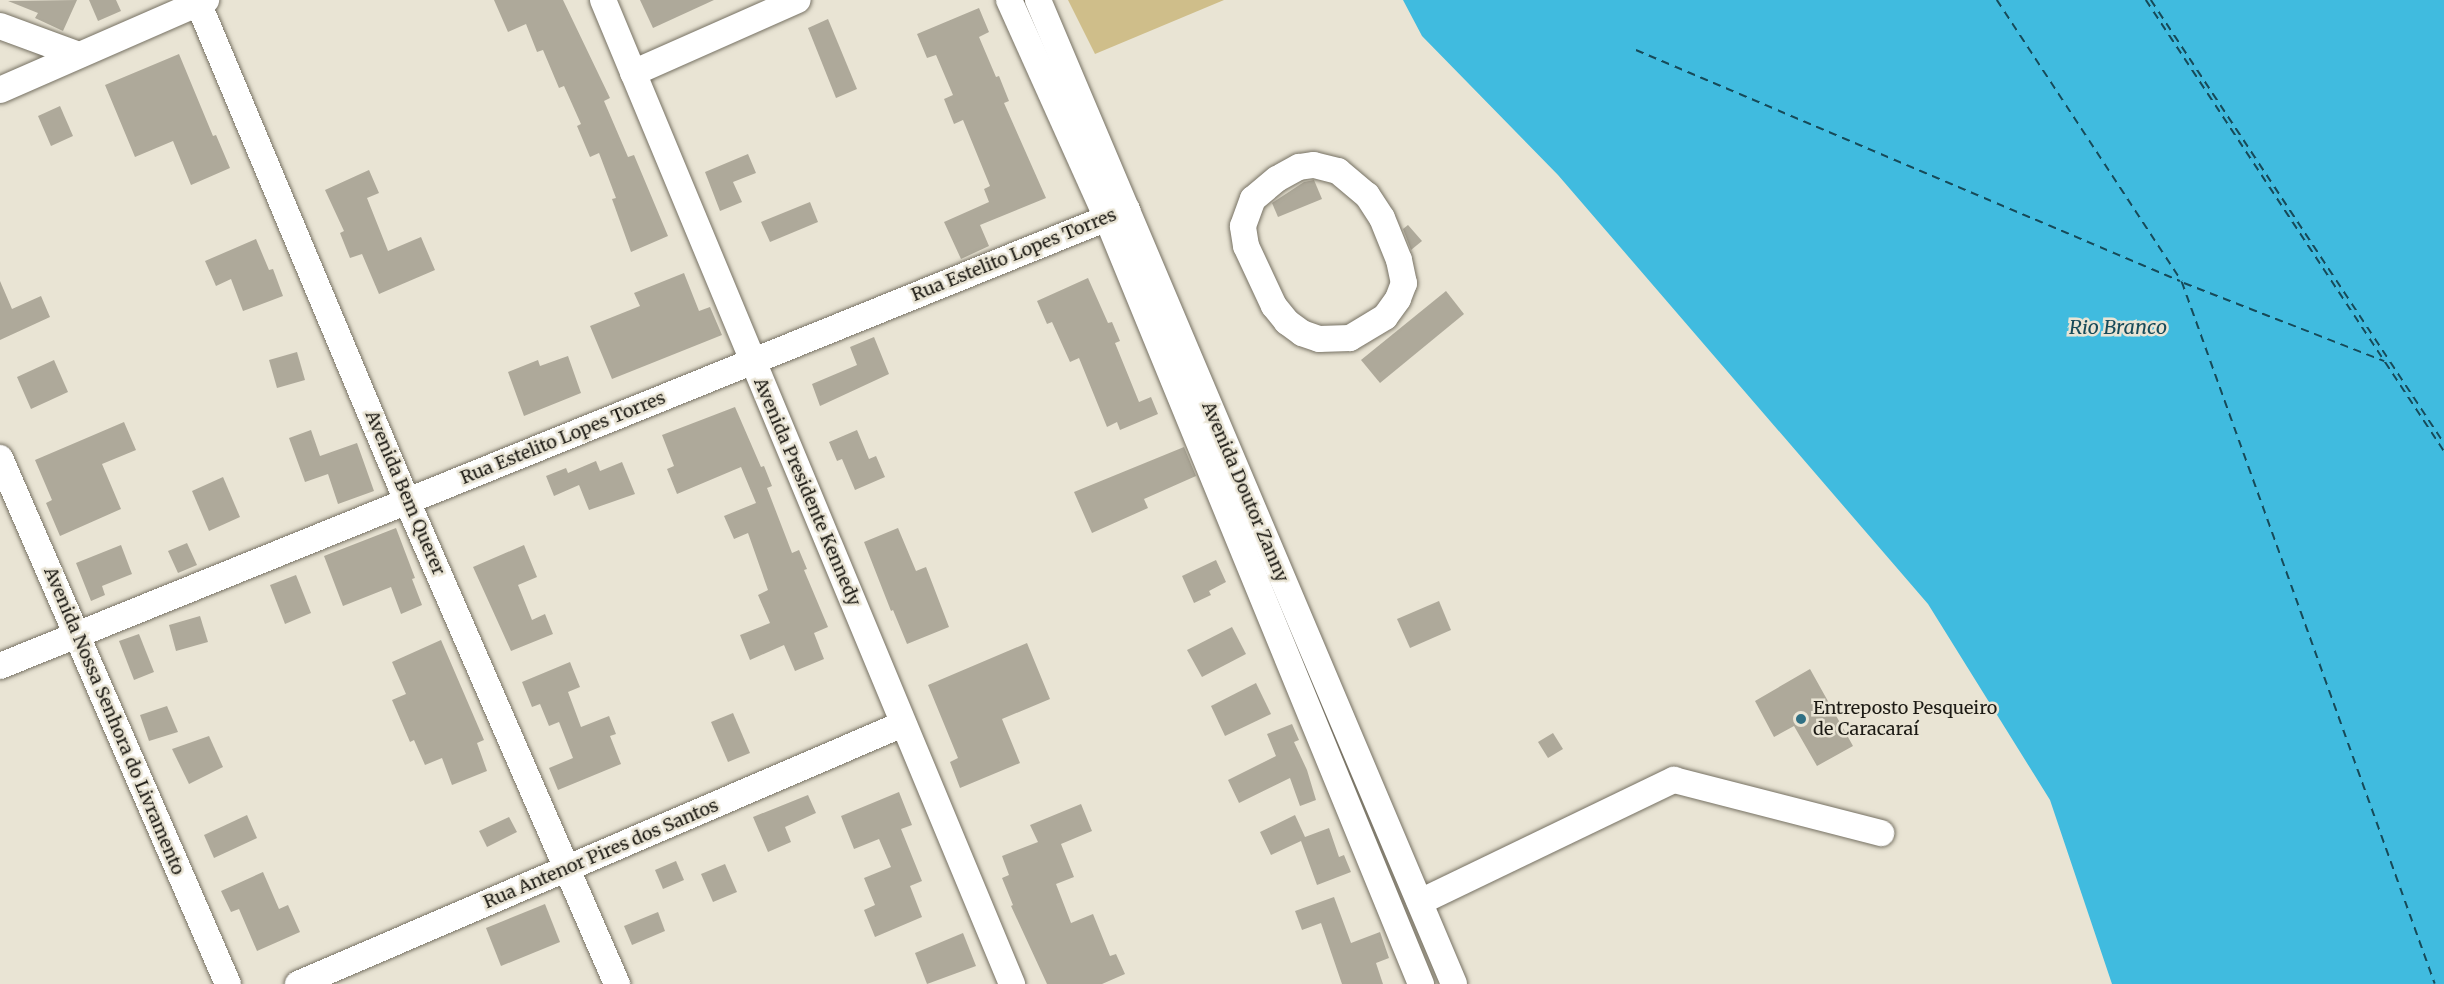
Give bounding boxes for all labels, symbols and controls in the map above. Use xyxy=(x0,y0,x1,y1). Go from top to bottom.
street label: Rua Estelito Lopes Torres xyxy=(908,204,1120,306)
water label: Rio Branco xyxy=(2069,314,2167,338)
street label: Avenida Presidente Kennedy xyxy=(749,375,865,609)
street label: Rua Estelito Lopes Torres xyxy=(457,387,669,489)
street label: Avenida Doutor Zanny xyxy=(1197,399,1293,585)
street label: Avenida Bem Querer xyxy=(361,407,449,579)
street label: Avenida Nossa Senhora do Livramento xyxy=(39,564,189,878)
place label: Entreposto Pesqueiro de Caracaraí xyxy=(1813,698,1997,740)
marker: Entreposto Pesqueiro de Caracaraí xyxy=(1794,712,1808,726)
street label: Rua Antenor Pires dos Santos xyxy=(480,795,722,913)

